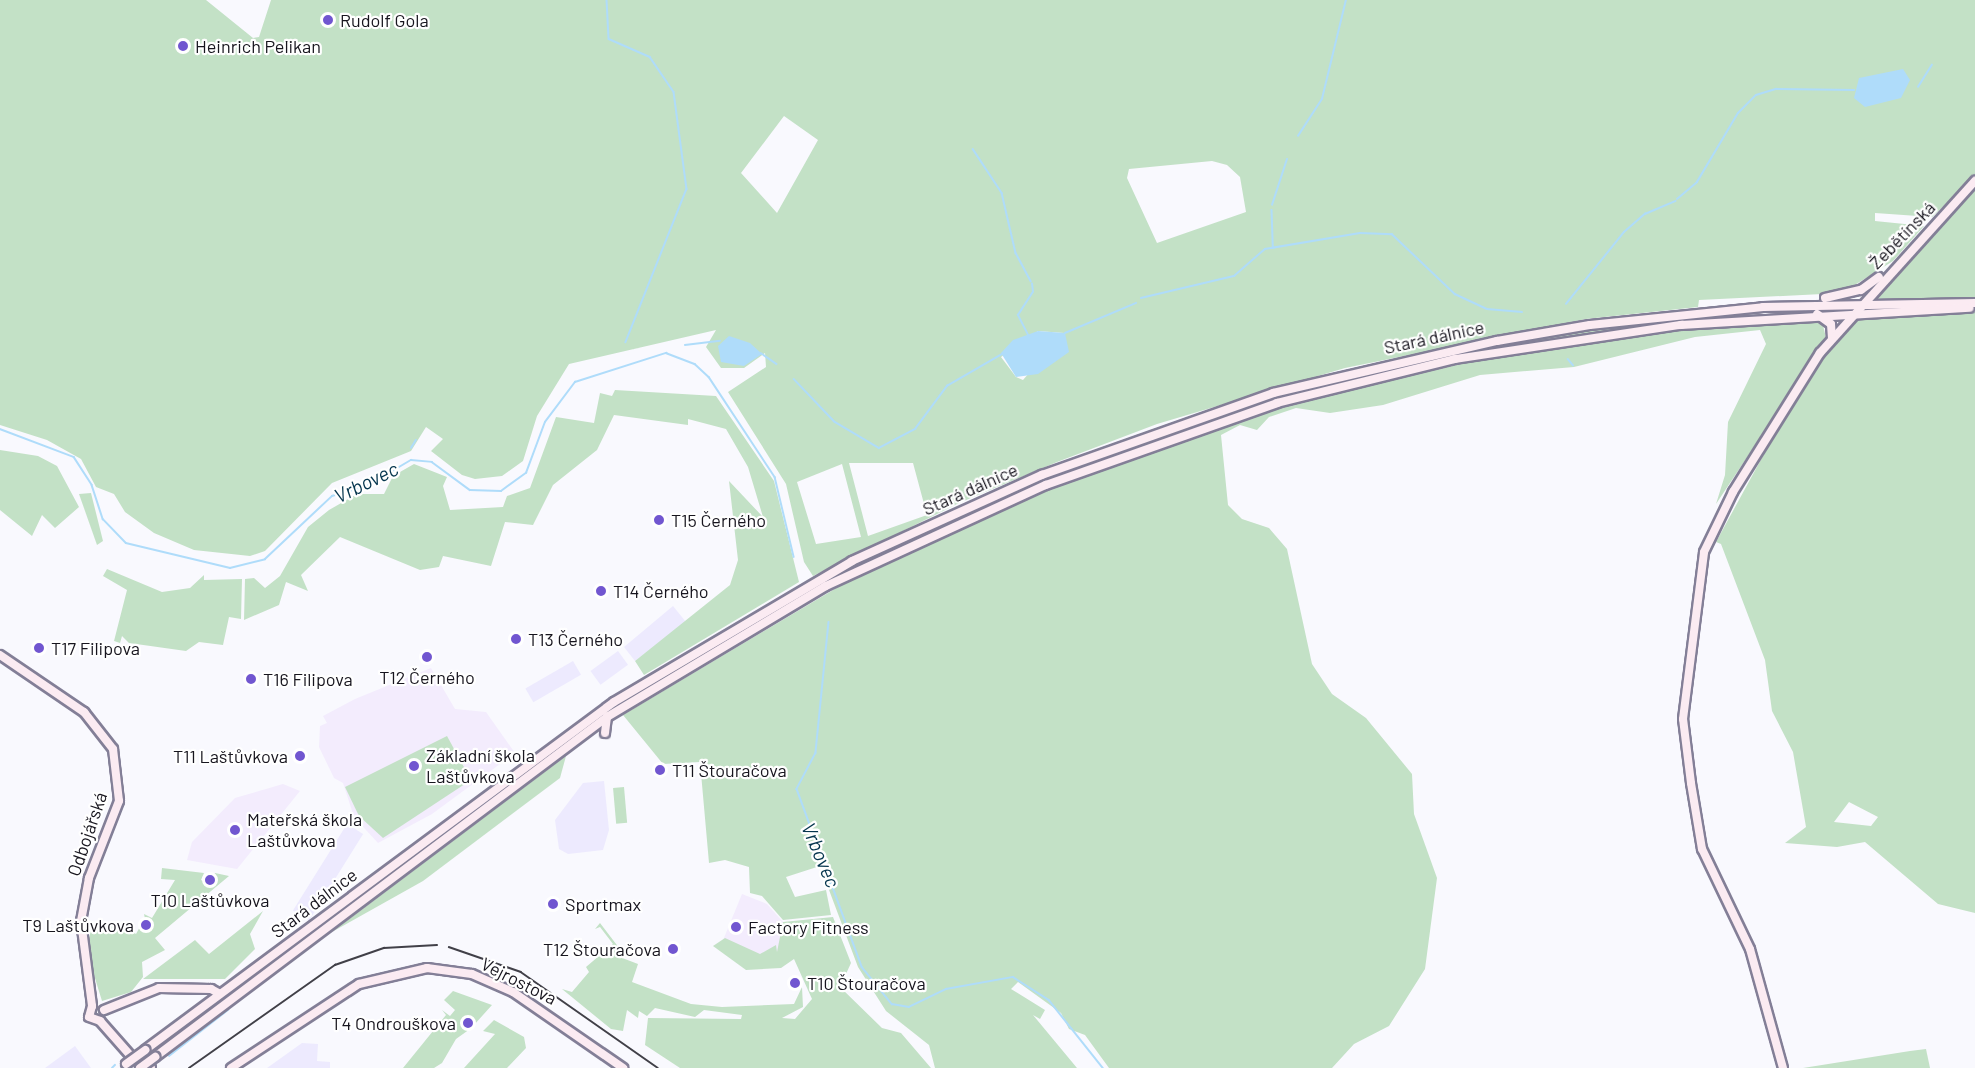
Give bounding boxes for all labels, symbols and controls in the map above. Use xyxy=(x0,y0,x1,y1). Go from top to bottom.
place label: Rudolf Gola xyxy=(340,9,429,31)
marker: Rudolf Gola xyxy=(321,13,335,27)
place label: Heinrich Pelikan xyxy=(195,35,321,57)
marker: Heinrich Pelikan xyxy=(176,39,190,53)
street label: Žebětínská xyxy=(1865,197,1939,273)
street label: Stará dálnice xyxy=(1382,316,1486,358)
water label: Vrbovec xyxy=(330,456,402,508)
street label: Stará dálnice xyxy=(919,458,1021,520)
place label: T15 Černého xyxy=(671,509,766,531)
marker: T15 Černého xyxy=(652,513,666,527)
place label: T14 Černého xyxy=(613,580,709,602)
marker: T14 Černého xyxy=(594,584,608,598)
place label: T13 Černého xyxy=(528,628,623,650)
marker: T13 Černého xyxy=(509,632,523,646)
place label: T17 Filipova xyxy=(51,637,140,659)
marker: T17 Filipova xyxy=(32,641,46,655)
marker: T12 Černého xyxy=(420,650,434,664)
place label: T12 Černého xyxy=(379,666,475,688)
place label: T16 Filipova xyxy=(263,668,353,690)
marker: T16 Filipova xyxy=(244,672,258,686)
place label: T11 Laštůvkova xyxy=(173,745,288,767)
place label: Základní škola Laštůvkova xyxy=(426,745,535,788)
marker: T11 Laštůvkova xyxy=(293,749,307,763)
marker: Základní škola Laštůvkova xyxy=(407,759,421,773)
place label: T11 Štouračova xyxy=(672,759,787,781)
marker: T11 Štouračova xyxy=(653,763,667,777)
street label: Odbojářská xyxy=(63,789,111,879)
place label: Mateřská škola Laštůvkova xyxy=(247,809,362,852)
water label: Vrbovec xyxy=(797,819,845,891)
marker: Mateřská škola Laštůvkova xyxy=(228,823,242,837)
street label: Stará dálnice xyxy=(267,864,361,942)
marker: T10 Laštůvkova xyxy=(203,873,217,887)
place label: T10 Laštůvkova xyxy=(151,889,269,911)
place label: Sportmax xyxy=(565,893,641,915)
marker: Sportmax xyxy=(546,897,560,911)
place label: T9 Laštůvkova xyxy=(22,914,134,936)
place label: Factory Fitness xyxy=(748,916,869,938)
marker: T9 Laštůvkova xyxy=(139,918,153,932)
marker: Factory Fitness xyxy=(729,920,743,934)
place label: T12 Štouračova xyxy=(543,938,661,960)
marker: T12 Štouračova xyxy=(666,942,680,956)
street label: Vejrostova xyxy=(478,953,560,1009)
place label: T10 Štouračova xyxy=(807,972,926,994)
marker: T10 Štouračova xyxy=(788,976,802,990)
place label: T4 Ondrouškova xyxy=(331,1012,456,1034)
marker: T4 Ondrouškova xyxy=(461,1016,475,1030)

